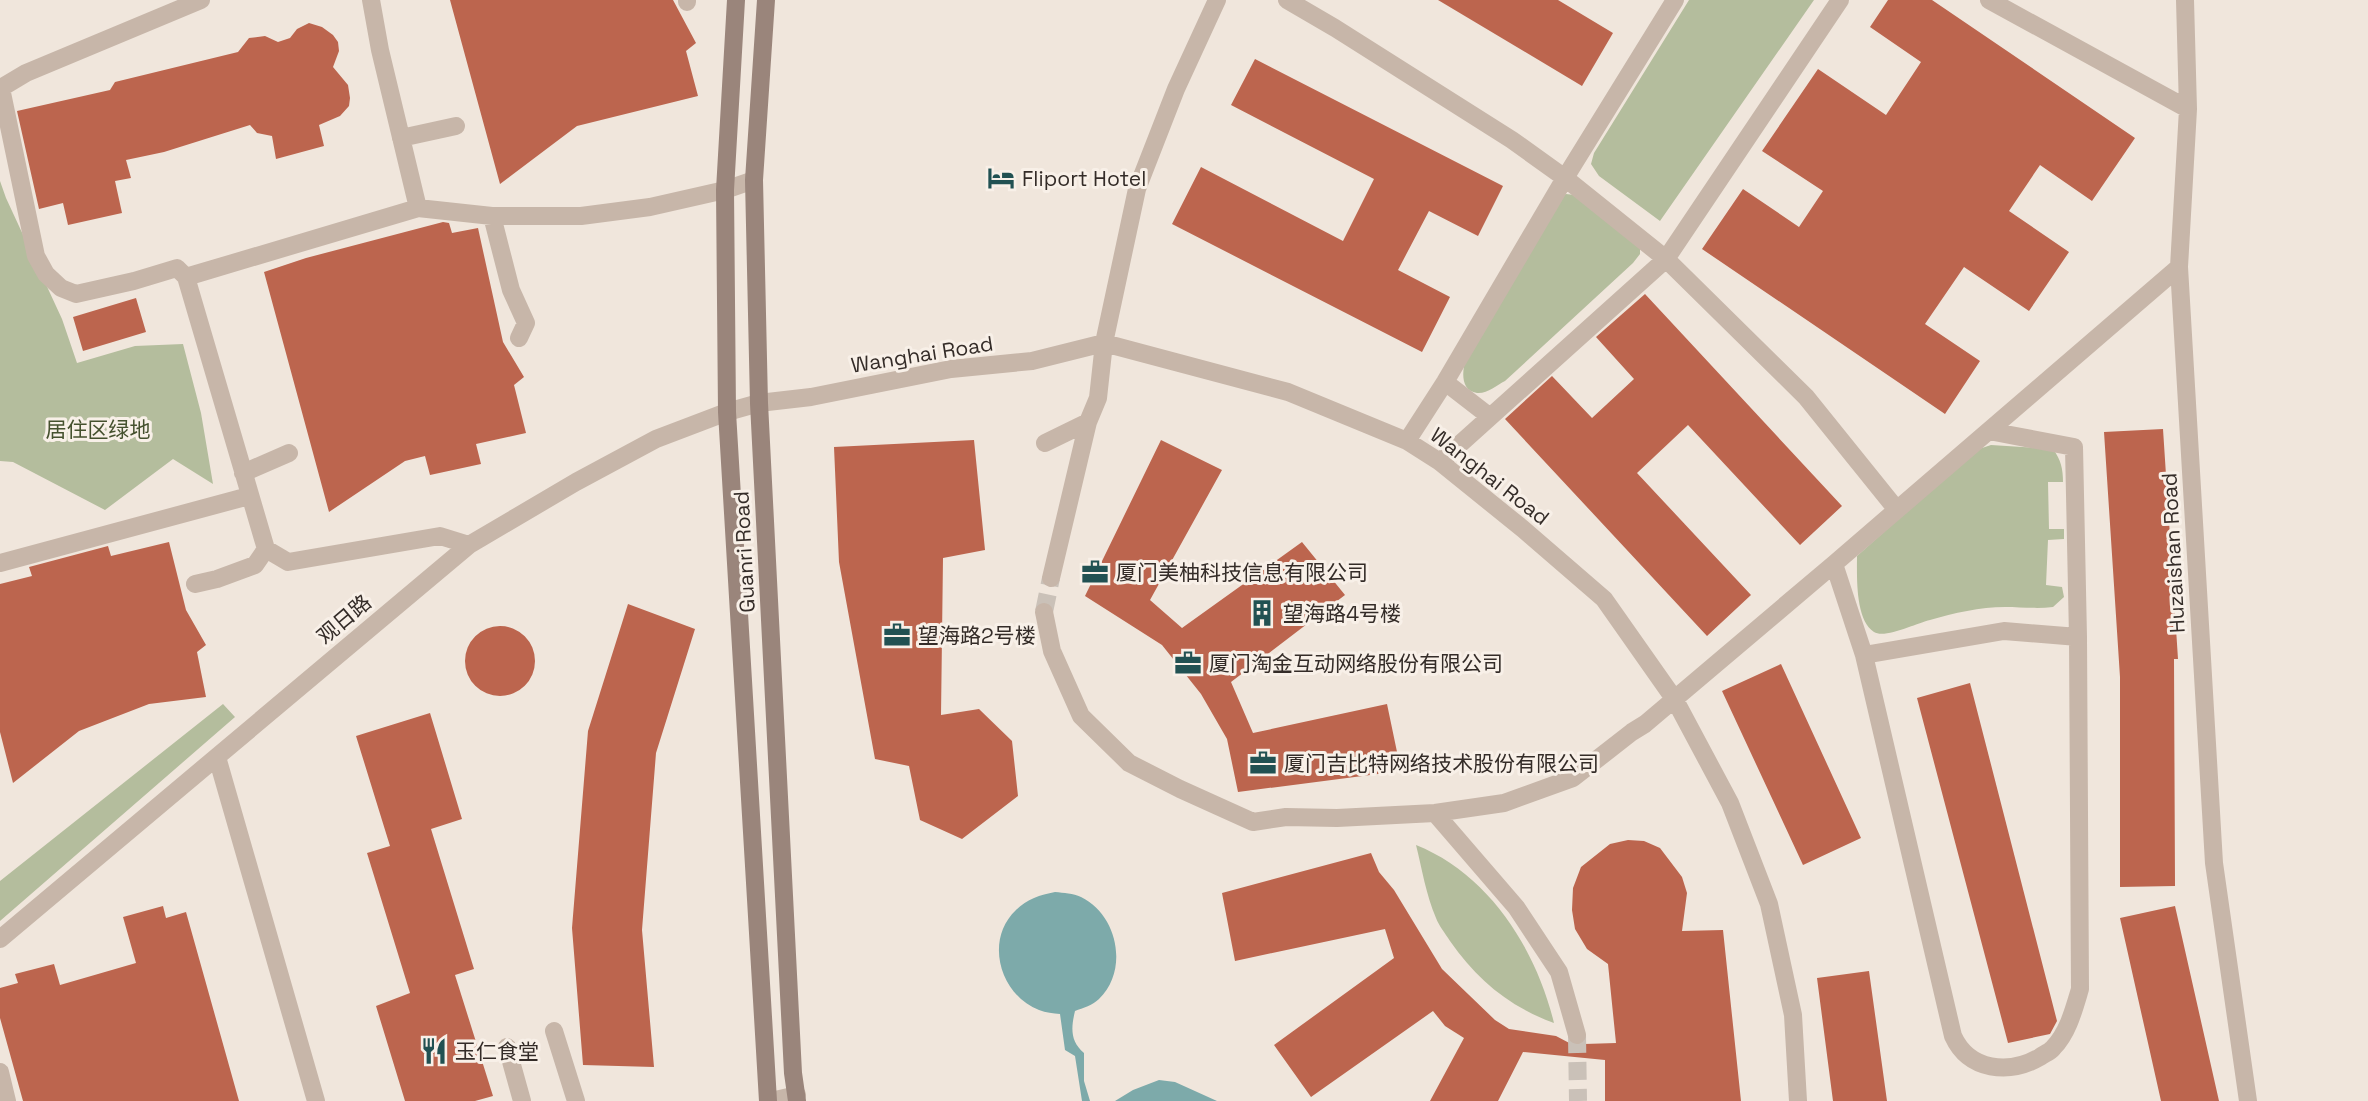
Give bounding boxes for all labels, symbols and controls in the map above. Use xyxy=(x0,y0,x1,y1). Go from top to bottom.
hotel icon: Fliport Hotel xyxy=(986,163,1016,193)
place label: Fliport Hotel xyxy=(1022,165,1146,192)
street label: Wanghai Road xyxy=(849,329,995,379)
park label: 居住区绿地 xyxy=(46,416,151,443)
street label: Wanghai Road xyxy=(1425,421,1555,531)
street label: Huzaishan Road xyxy=(2155,472,2191,634)
street label: Guanri Road xyxy=(727,491,761,613)
office icon: 厦门美柚科技信息有限公司 xyxy=(1080,557,1110,587)
place label: 厦门美柚科技信息有限公司 xyxy=(1116,559,1368,586)
street label: 观日路 xyxy=(311,588,377,650)
building icon: 望海路4号楼 xyxy=(1247,598,1277,628)
place label: 望海路4号楼 xyxy=(1283,600,1401,627)
office icon: 望海路2号楼 xyxy=(882,620,912,650)
place label: 望海路2号楼 xyxy=(918,622,1036,649)
office icon: 厦门淘金互动网络股份有限公司 xyxy=(1173,648,1203,678)
place label: 厦门淘金互动网络股份有限公司 xyxy=(1209,650,1503,677)
office icon: 厦门吉比特网络技术股份有限公司 xyxy=(1248,748,1278,778)
place label: 厦门吉比特网络技术股份有限公司 xyxy=(1284,750,1599,777)
restaurant icon: 玉仁食堂 xyxy=(419,1036,449,1066)
place label: 玉仁食堂 xyxy=(455,1038,539,1065)

